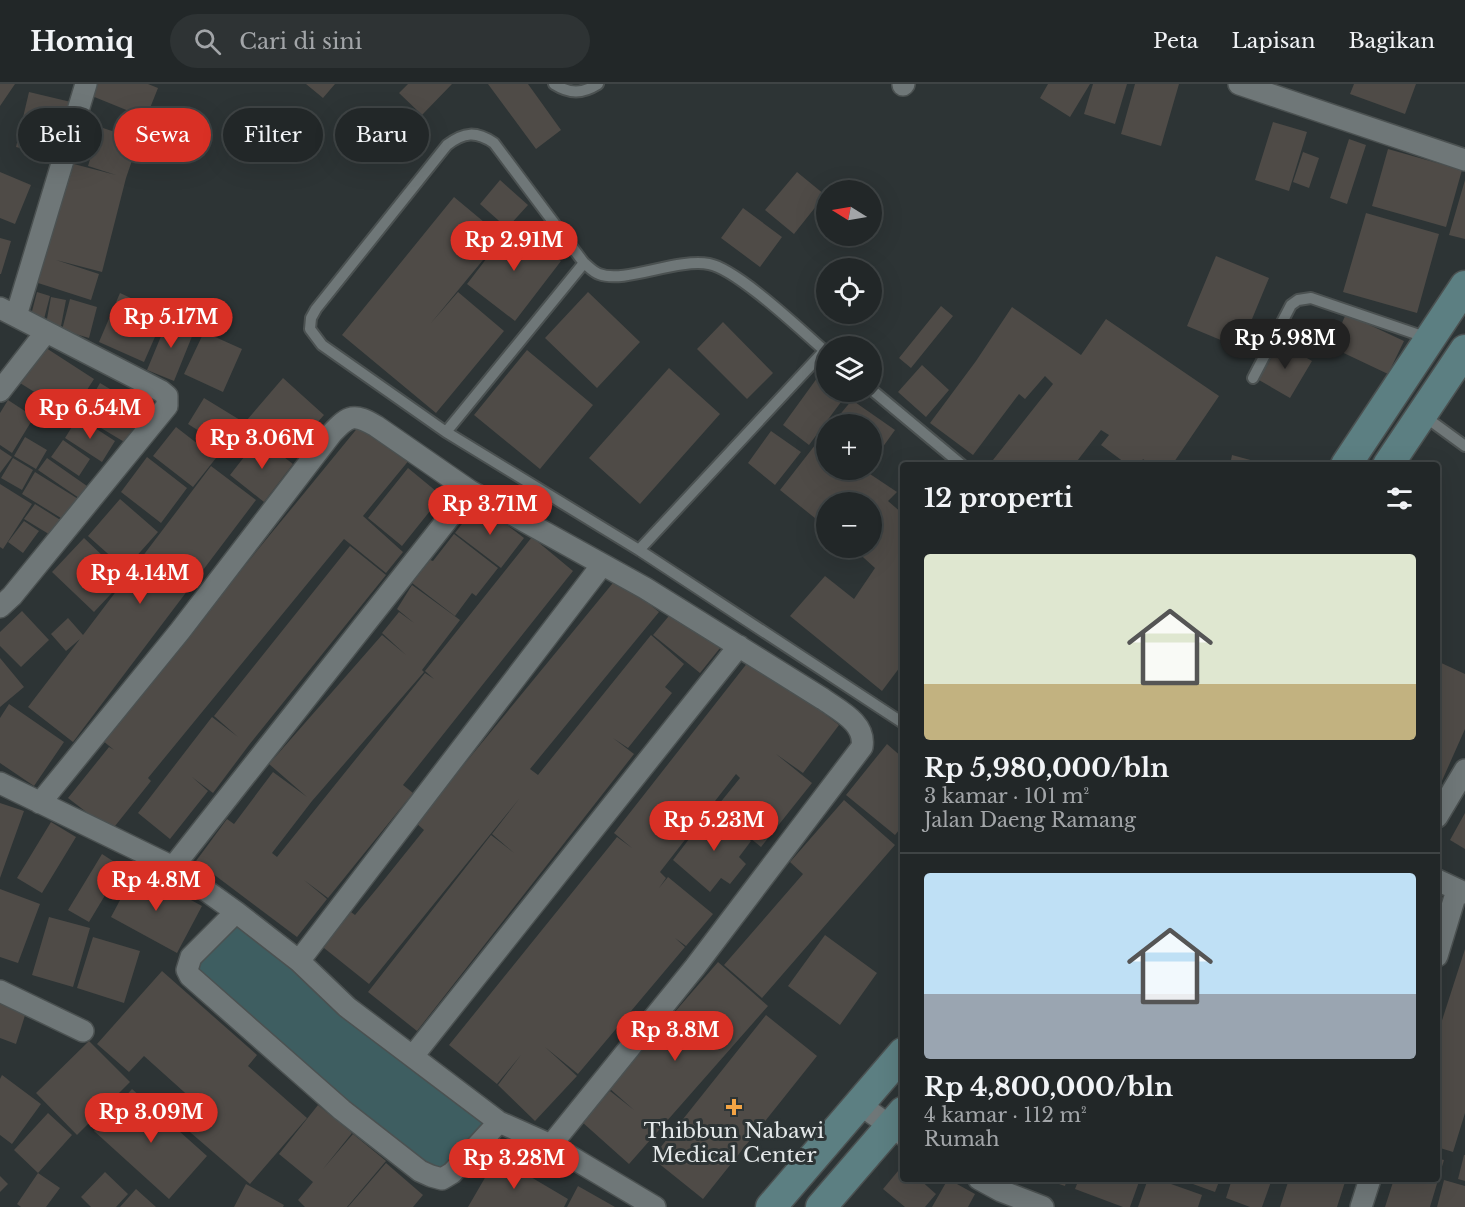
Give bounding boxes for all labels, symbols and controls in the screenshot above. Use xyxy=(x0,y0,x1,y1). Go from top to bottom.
search box xyxy=(170,14,590,68)
text: Homiq xyxy=(30,24,134,59)
icon: search xyxy=(191,25,224,58)
text: Cari di sini xyxy=(239,28,362,55)
text: Peta xyxy=(1153,28,1199,54)
text: Lapisan xyxy=(1232,28,1315,54)
text: Bagikan xyxy=(1348,28,1435,54)
chip: Beli xyxy=(18,108,102,162)
chip: Sewa xyxy=(114,108,211,162)
chip: Filter xyxy=(223,108,323,162)
chip: Baru xyxy=(335,108,429,162)
north arrow xyxy=(816,180,882,246)
map controls xyxy=(816,180,882,558)
pin: Rp 2.91M xyxy=(452,221,576,272)
text: Rp 2.91M xyxy=(465,228,563,252)
button: locate xyxy=(816,258,882,324)
pin: Rp 5.17M xyxy=(109,298,233,349)
text: Rp 5.17M xyxy=(124,305,218,329)
pin: Rp 5.98M xyxy=(1223,319,1347,370)
text: Rp 5.98M xyxy=(1234,326,1336,350)
button: layers xyxy=(816,336,882,402)
pin: Rp 6.54M xyxy=(28,389,152,440)
text: Rp 6.54M xyxy=(39,396,141,420)
button: + xyxy=(816,414,882,480)
pin: Rp 3.06M xyxy=(200,419,324,470)
text: Rp 3.06M xyxy=(210,426,314,450)
text: 12 properti xyxy=(924,482,1073,514)
icon: filters xyxy=(1383,482,1416,515)
pin: Rp 3.71M xyxy=(428,485,552,536)
text: Rp 3.71M xyxy=(442,492,538,516)
button: − xyxy=(816,492,882,558)
pin: Rp 4.14M xyxy=(78,554,202,605)
text: Rp 4.14M xyxy=(91,561,189,585)
icon: home xyxy=(1116,593,1224,701)
text: Rp 5,980,000/bln xyxy=(924,752,1169,784)
text: 3 kamar · 101 m² xyxy=(924,784,1089,808)
pin: Rp 5.23M xyxy=(652,801,776,852)
text: Rp 5.23M xyxy=(663,808,765,832)
text: Jalan Daeng Ramang xyxy=(924,808,1136,832)
pin: Rp 4.8M xyxy=(101,861,211,912)
text: Rp 4.8M xyxy=(111,868,201,892)
icon: home xyxy=(1116,912,1224,1020)
pin: Rp 3.8M xyxy=(620,1011,730,1062)
text: Rp 3.8M xyxy=(630,1018,720,1042)
text: Rp 4,800,000/bln xyxy=(924,1071,1173,1103)
pin: Rp 3.09M xyxy=(89,1093,213,1144)
marker: Thibbun Nabawi Medical Center xyxy=(725,1098,743,1116)
text: Rp 3.09M xyxy=(99,1100,203,1124)
text: 4 kamar · 112 m² xyxy=(924,1103,1087,1127)
place label: Thibbun Nabawi Medical Center xyxy=(644,1118,824,1168)
text: Rumah xyxy=(924,1127,999,1151)
pin: Rp 3.28M xyxy=(452,1139,576,1190)
text: Rp 3.28M xyxy=(463,1146,565,1170)

